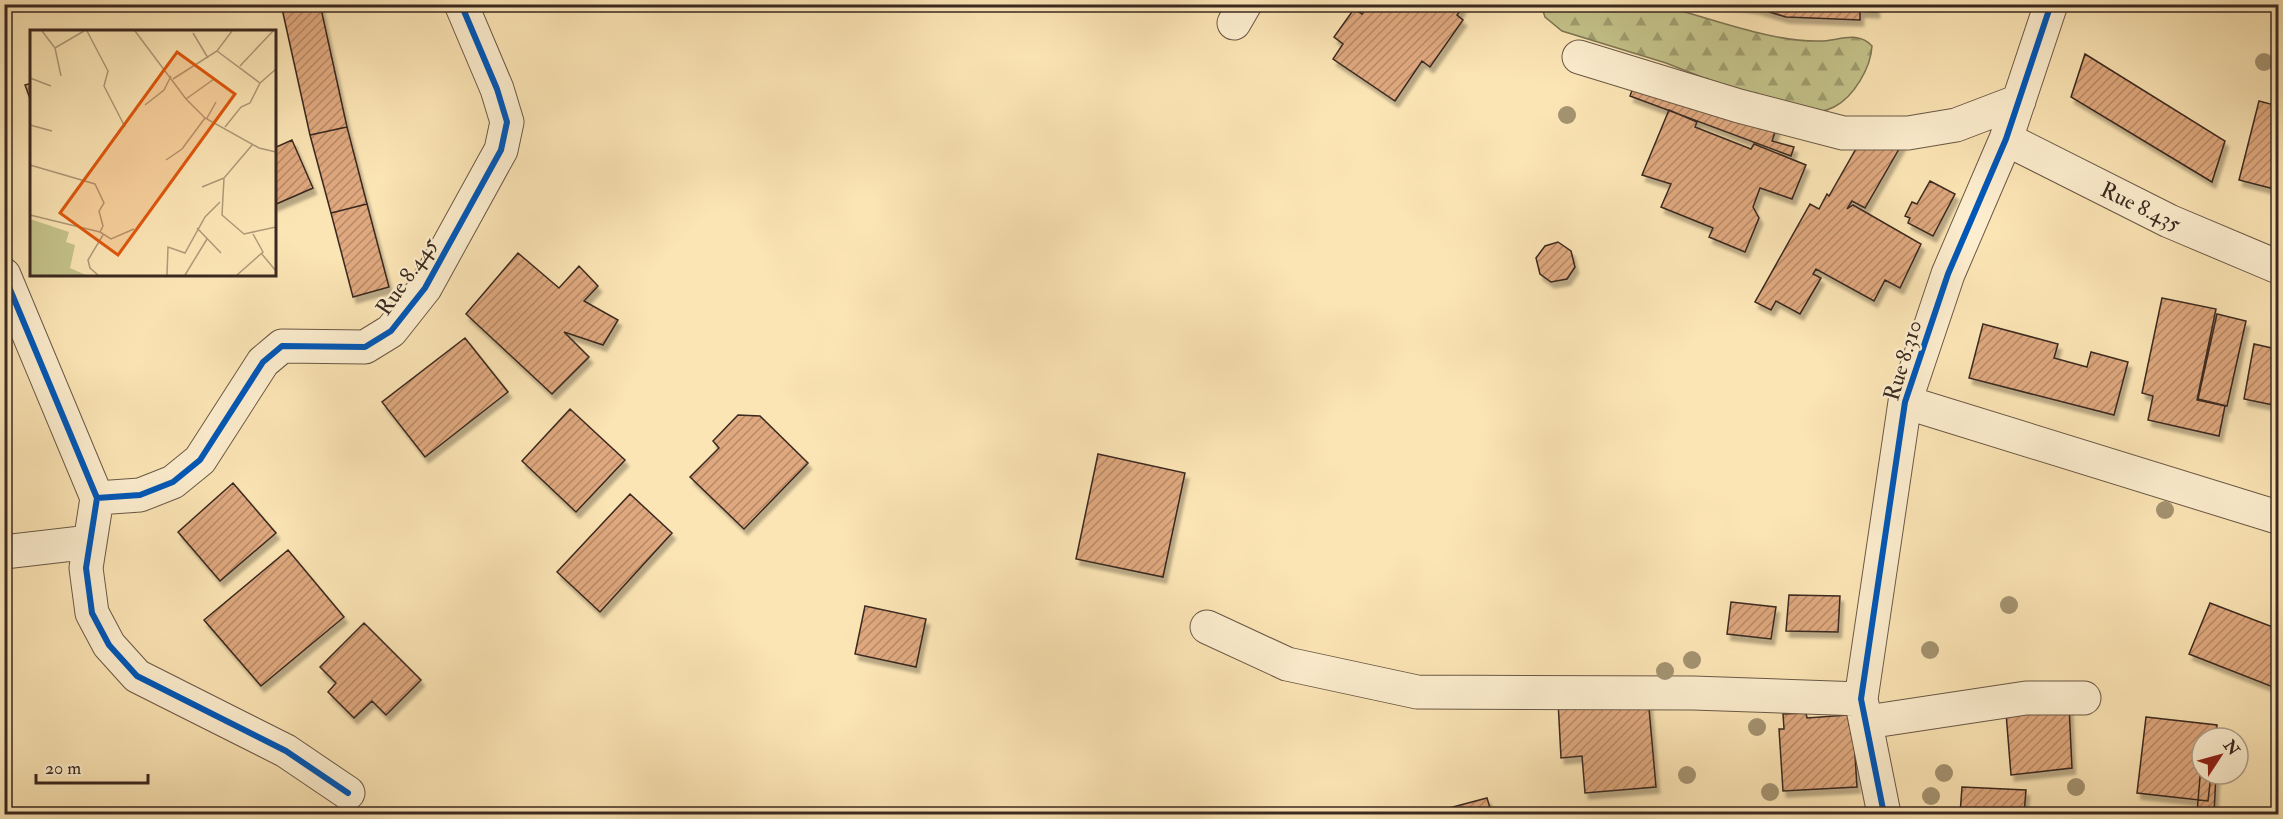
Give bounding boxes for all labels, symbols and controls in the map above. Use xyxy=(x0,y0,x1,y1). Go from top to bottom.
inset map xyxy=(30,30,276,276)
street label: Rue 8.435 xyxy=(2096,176,2185,238)
street label: Rue 8.445 xyxy=(370,232,444,321)
street label: Rue 8.310 xyxy=(1877,317,1928,404)
north arrow xyxy=(2190,726,2250,786)
text: N xyxy=(2218,735,2244,760)
scale bar xyxy=(36,747,148,785)
text: 20 m xyxy=(45,757,81,780)

